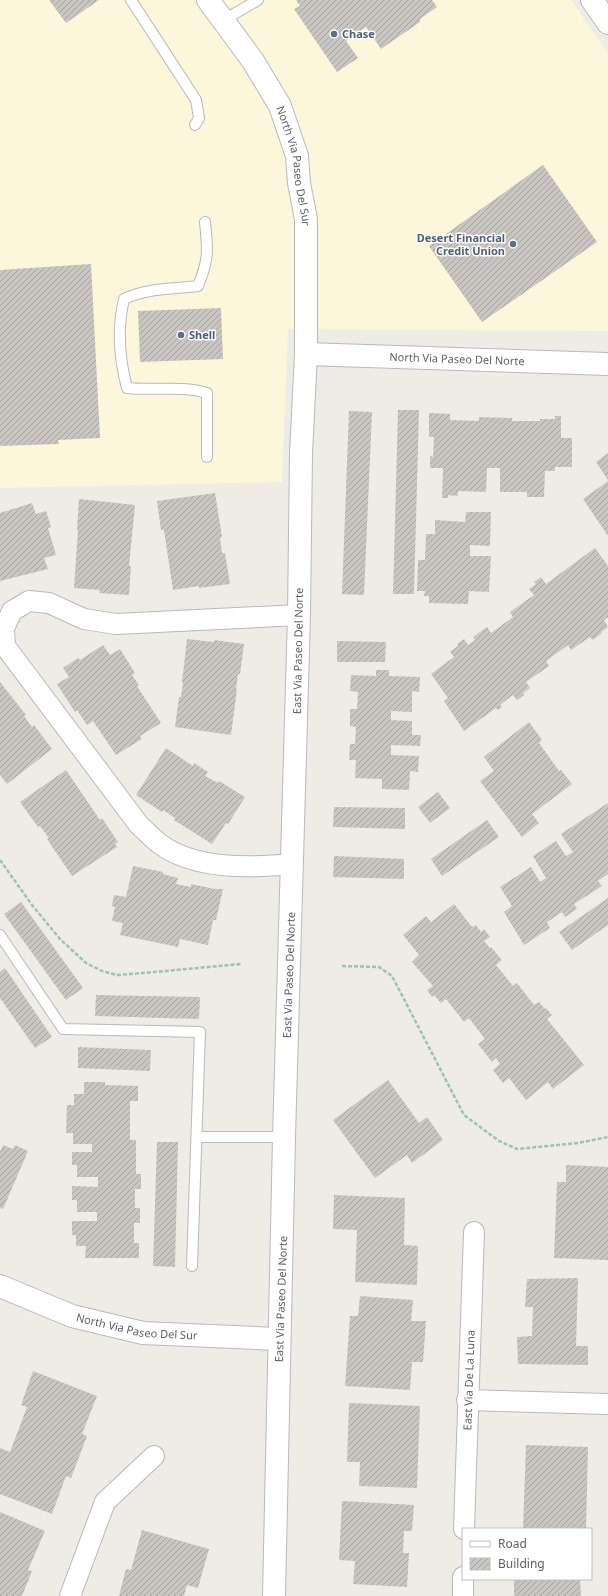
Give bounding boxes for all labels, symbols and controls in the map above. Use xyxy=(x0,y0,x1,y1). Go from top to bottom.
place label: Chase xyxy=(342,26,375,41)
marker: Chase xyxy=(329,29,339,39)
street label: North Via Paseo Del Sur xyxy=(273,104,314,226)
place label: Desert Financial Credit Union xyxy=(417,230,505,258)
marker: Desert Financial Credit Union xyxy=(508,239,518,249)
place label: Shell xyxy=(189,327,215,342)
marker: Shell xyxy=(176,330,186,340)
street label: North Via Paseo Del Norte xyxy=(389,349,525,368)
street label: East Via Paseo Del Norte xyxy=(289,588,306,714)
street label: East Via Paseo Del Norte xyxy=(279,912,298,1038)
street label: East Via Paseo Del Norte xyxy=(271,1236,290,1362)
street label: North Via Paseo Del Sur xyxy=(75,1309,198,1342)
street label: East Via De La Luna xyxy=(459,1330,478,1431)
legend xyxy=(462,1528,592,1580)
text: Road xyxy=(498,1535,527,1552)
text: Building xyxy=(498,1555,545,1572)

